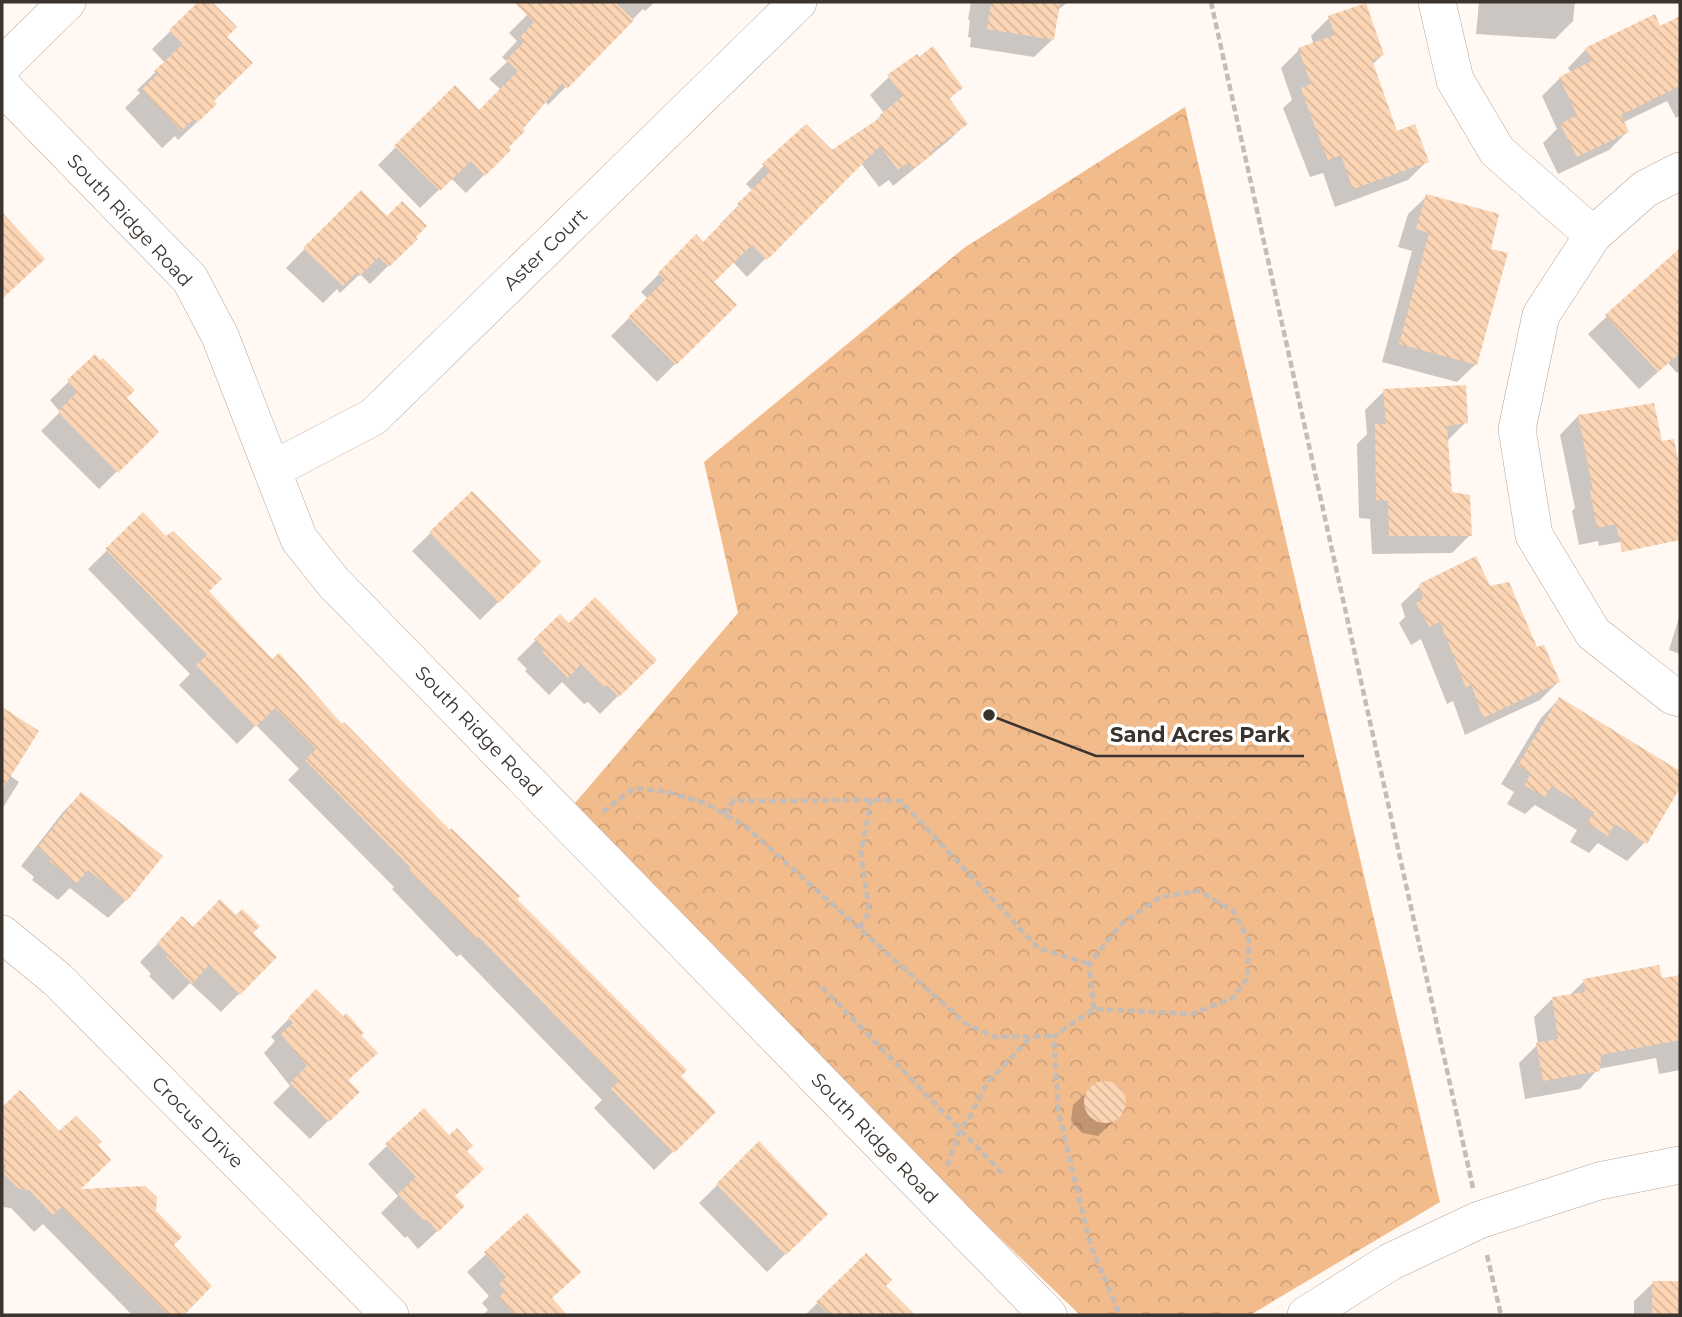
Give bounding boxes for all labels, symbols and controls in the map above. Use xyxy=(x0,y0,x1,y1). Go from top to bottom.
street label: South Ridge Road xyxy=(62,149,197,291)
street label: Aster Court xyxy=(499,204,592,295)
street label: South Ridge Road xyxy=(410,661,547,801)
callout: Sand Acres Park xyxy=(1096,714,1304,756)
text: Sand Acres Park xyxy=(1110,722,1290,747)
street label: South Ridge Road xyxy=(806,1068,943,1208)
street label: Crocus Drive xyxy=(147,1072,248,1173)

